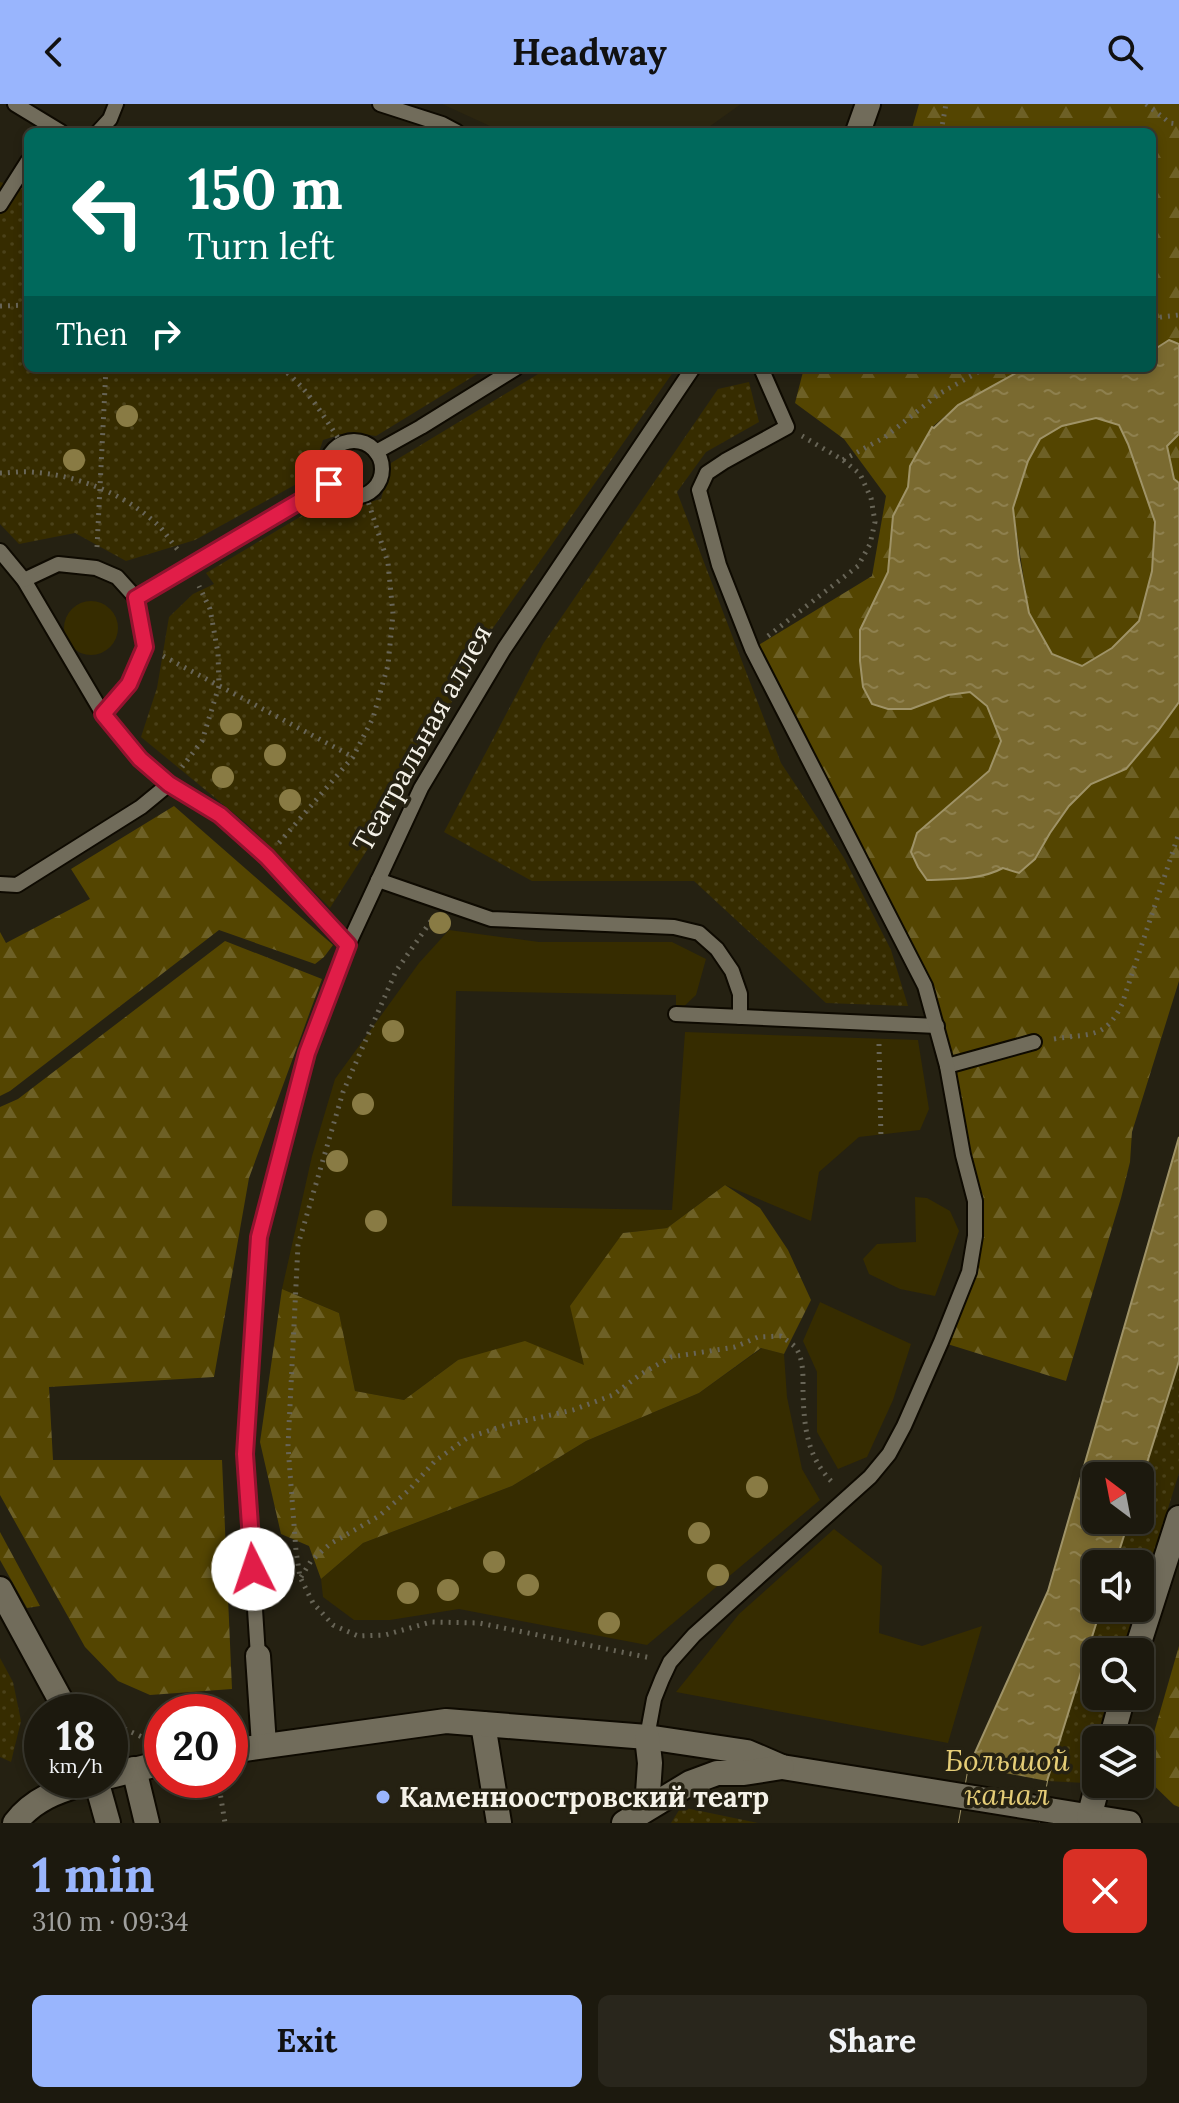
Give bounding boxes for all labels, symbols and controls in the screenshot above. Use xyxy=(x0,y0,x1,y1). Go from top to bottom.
text: Headway xyxy=(512,29,667,75)
icon: back xyxy=(32,30,76,74)
icon: search xyxy=(1103,30,1147,74)
text: 150 m xyxy=(188,153,343,224)
icon: left xyxy=(56,160,160,264)
text: Turn left xyxy=(188,223,335,269)
icon: right xyxy=(144,312,188,356)
text: Then xyxy=(56,315,128,353)
pin xyxy=(295,450,363,518)
icon: arrive xyxy=(307,462,351,506)
street label: Театральная аллея xyxy=(345,618,499,858)
north arrow xyxy=(1082,1462,1154,1534)
map controls xyxy=(1082,1462,1154,1798)
position arrow xyxy=(211,1527,295,1611)
button: sound xyxy=(1082,1550,1154,1622)
button: search xyxy=(1082,1638,1154,1710)
speed limit sign: 20 xyxy=(144,1694,248,1798)
text: 18 xyxy=(56,1710,96,1761)
button: layers xyxy=(1082,1726,1154,1798)
water label: Большой канал xyxy=(944,1741,1070,1813)
text: km/h xyxy=(49,1753,103,1778)
place label: Каменноостровский театр xyxy=(399,1779,769,1815)
marker: Каменноостровский театр xyxy=(374,1788,392,1806)
text: 1 min xyxy=(32,1844,155,1905)
button: close xyxy=(1063,1849,1147,1933)
text: 310 m · 09:34 xyxy=(32,1905,189,1938)
button: Exit xyxy=(32,1995,582,2087)
button: Share xyxy=(598,1995,1147,2087)

